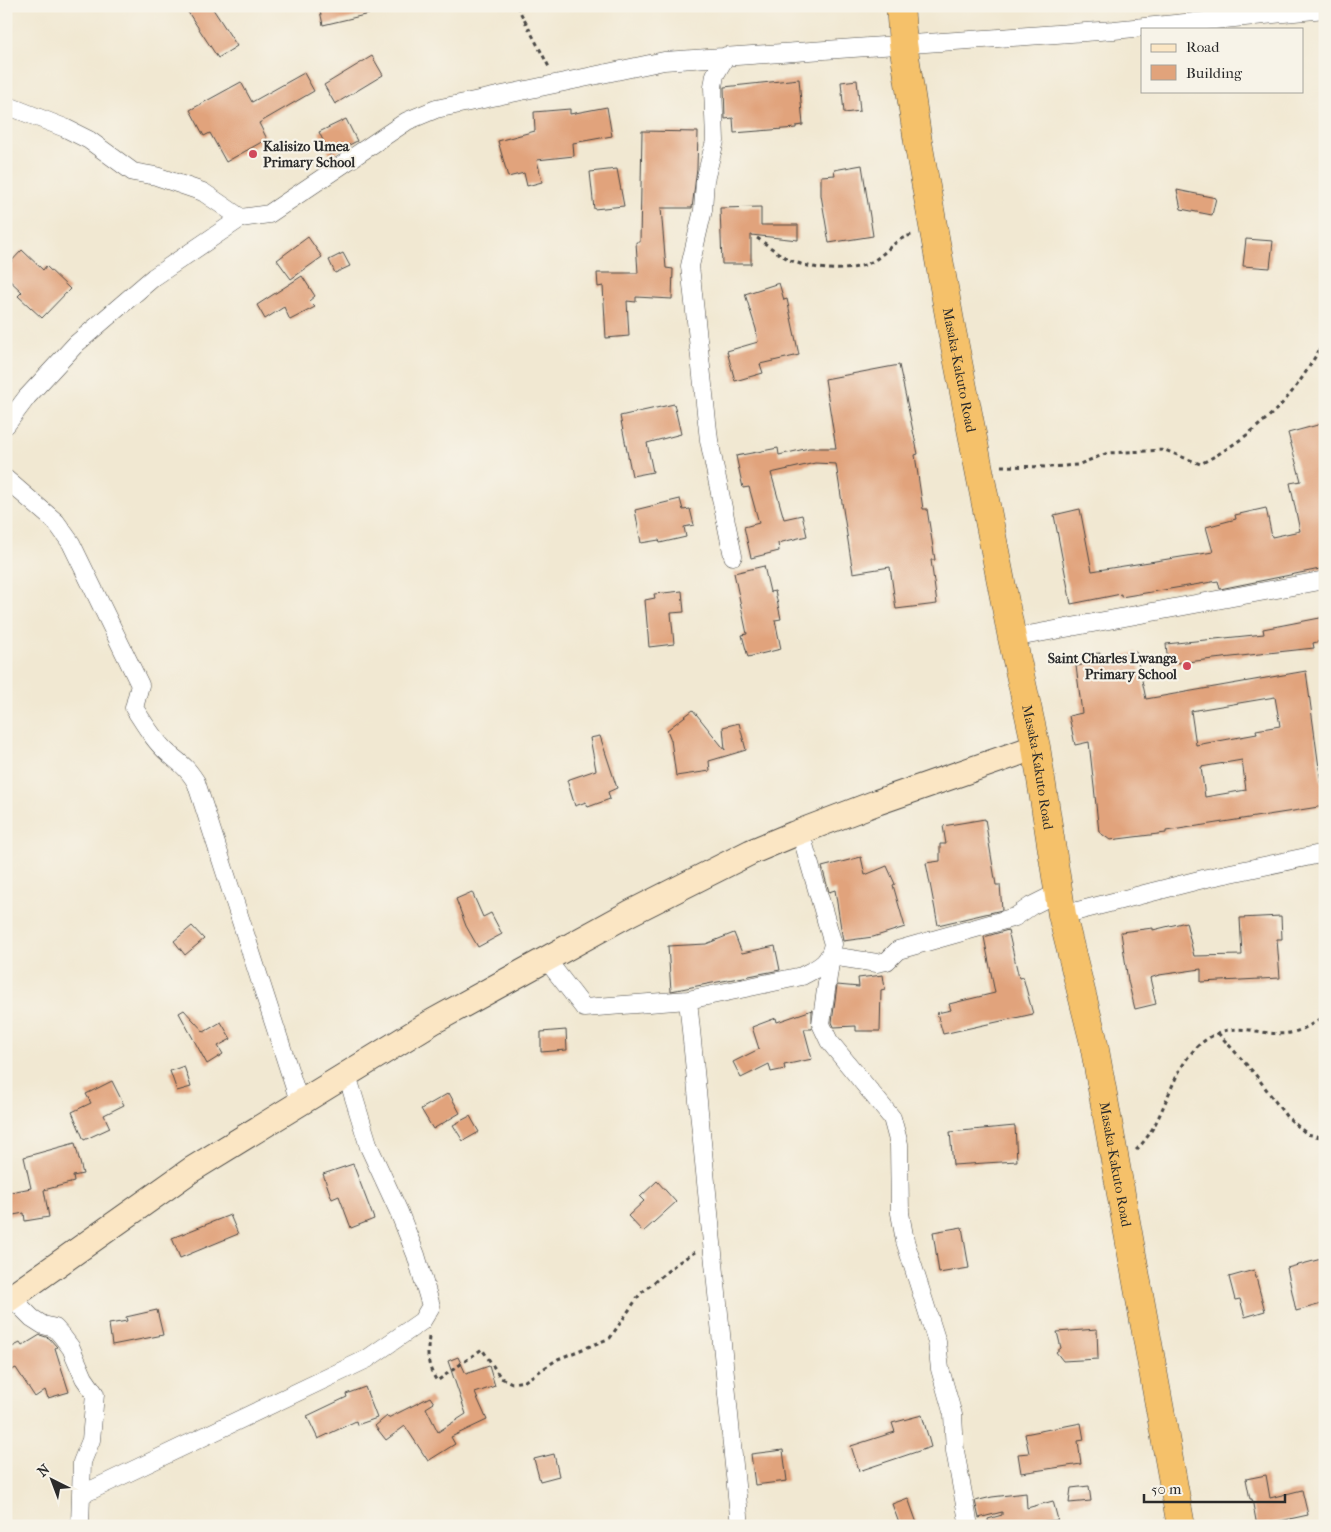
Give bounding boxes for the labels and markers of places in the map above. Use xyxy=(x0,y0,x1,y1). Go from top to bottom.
place label: Kalisizo Umea Primary School xyxy=(263,138,355,171)
marker: Kalisizo Umea Primary School xyxy=(247,148,259,160)
place label: Saint Charles Lwanga Primary School xyxy=(1048,650,1178,683)
marker: Saint Charles Lwanga Primary School xyxy=(1181,660,1193,672)

